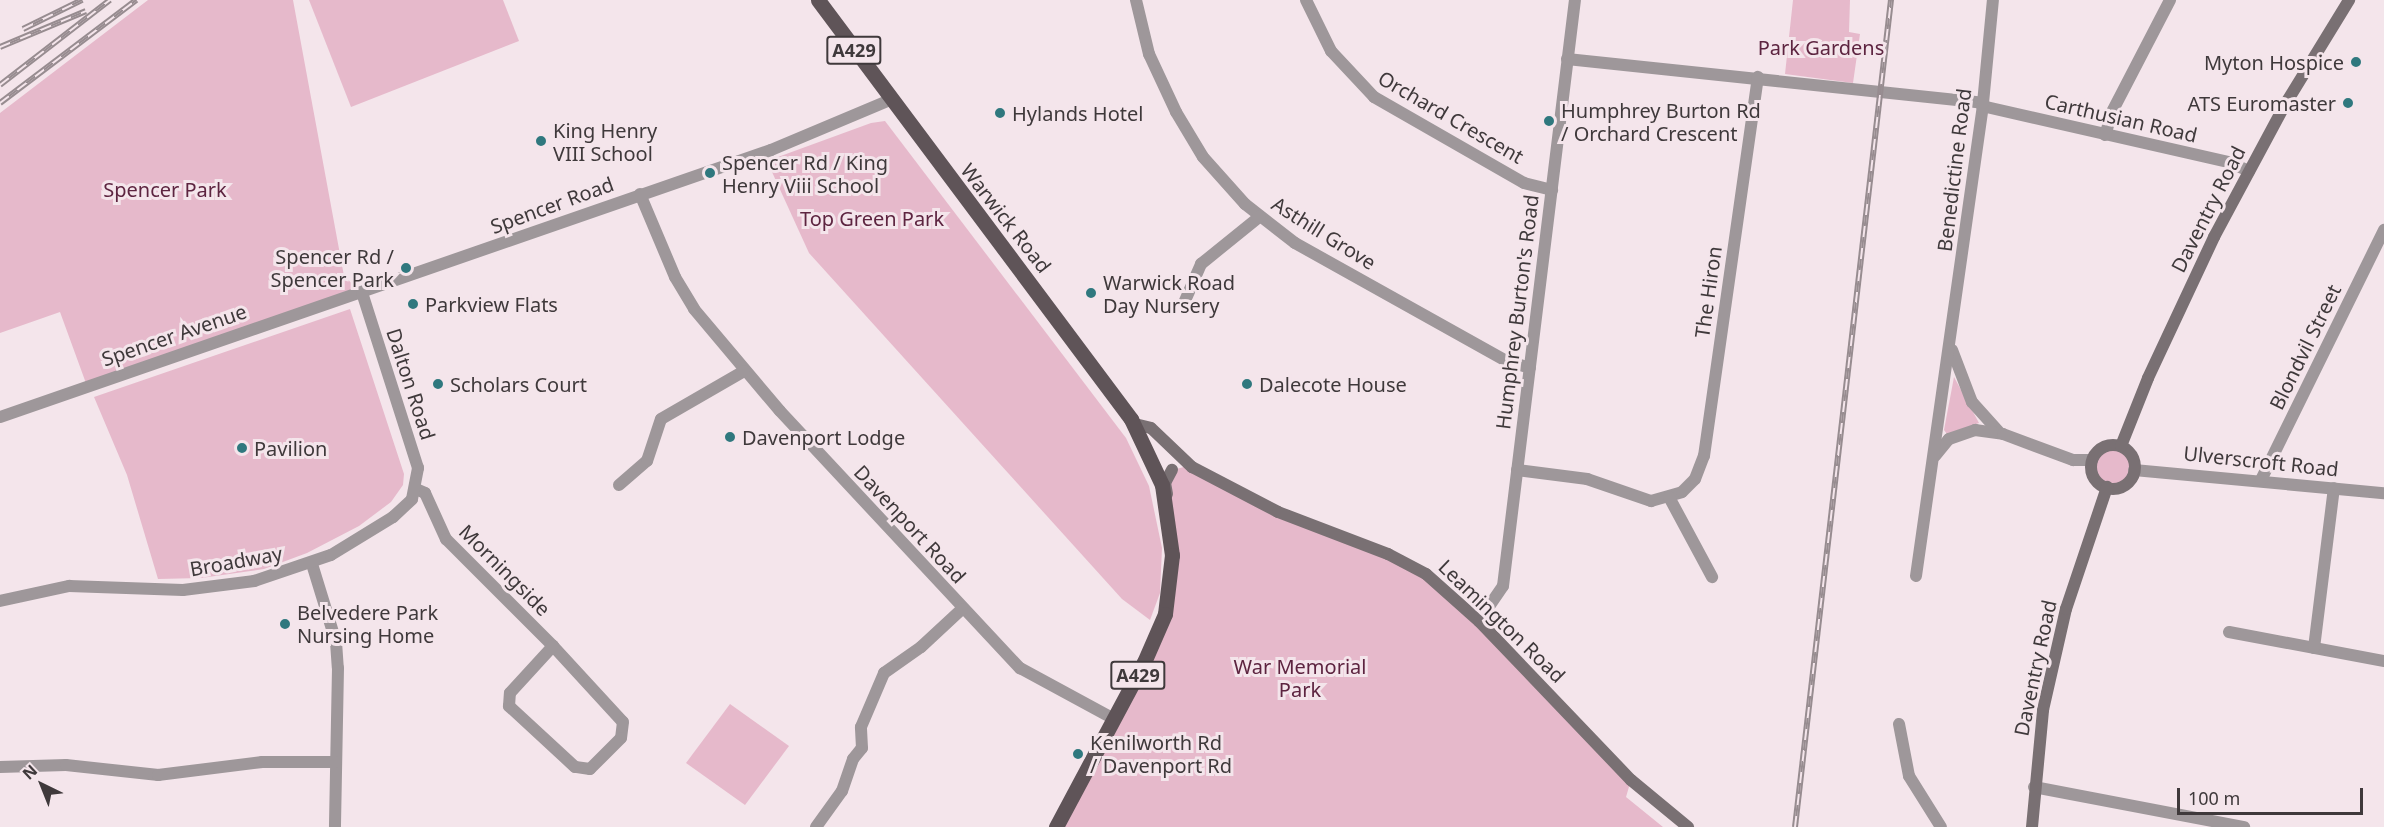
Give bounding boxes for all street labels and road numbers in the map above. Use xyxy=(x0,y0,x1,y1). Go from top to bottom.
road number: A429 xyxy=(826,35,882,65)
street label: Orchard Crescent xyxy=(1374,66,1528,168)
street label: Benedictine Road xyxy=(1932,87,1976,253)
street label: Carthusian Road xyxy=(2042,89,2200,147)
street label: Daventry Road xyxy=(2166,142,2250,276)
street label: Warwick Road xyxy=(956,159,1056,277)
street label: Spencer Road xyxy=(487,172,617,238)
street label: Asthill Grove xyxy=(1268,192,1380,274)
street label: Humphrey Burton's Road xyxy=(1491,193,1543,431)
street label: The Hiron xyxy=(1690,245,1726,339)
street label: Blondvil Street xyxy=(2264,280,2346,414)
street label: Spencer Avenue xyxy=(98,299,250,371)
street label: Dalton Road xyxy=(382,325,440,443)
street label: Ulverscroft Road xyxy=(2182,441,2340,481)
street label: Davenport Road xyxy=(849,460,971,588)
street label: Morningside xyxy=(454,519,556,621)
street label: Broadway xyxy=(188,541,284,581)
street label: Leamington Road xyxy=(1434,555,1570,687)
street label: Daventry Road xyxy=(2009,598,2061,738)
road number: A429 xyxy=(1110,660,1166,690)

